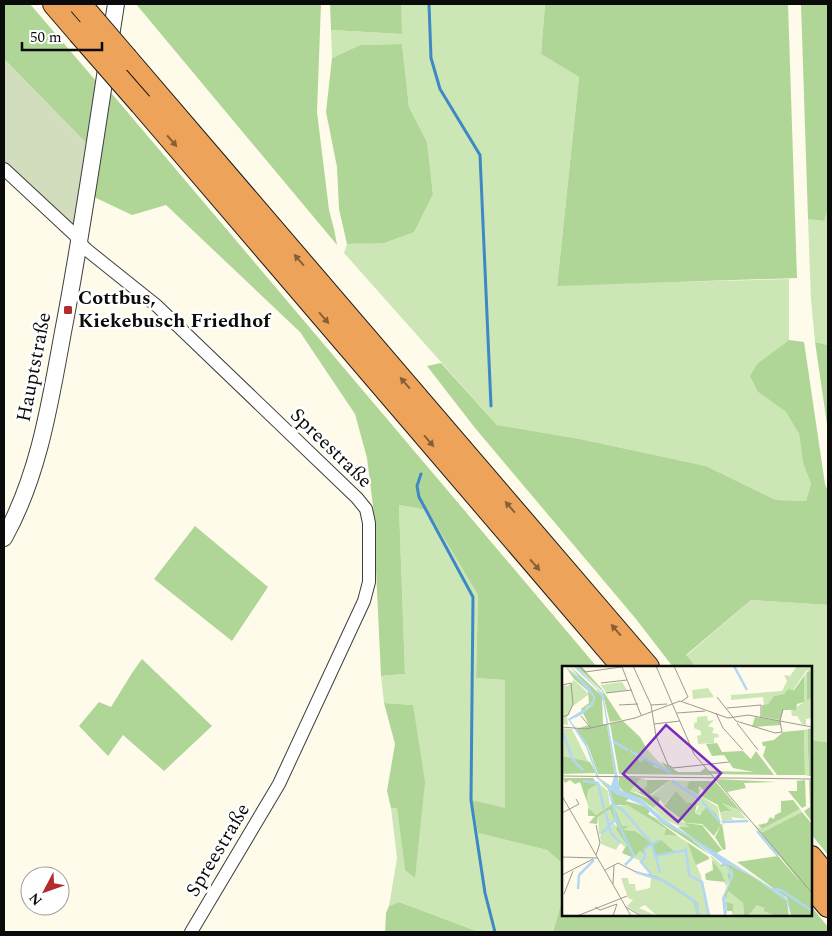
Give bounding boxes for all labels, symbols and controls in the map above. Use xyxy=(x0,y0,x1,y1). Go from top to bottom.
scale bar xyxy=(22,20,102,52)
text: 50 m xyxy=(30,26,62,49)
one-way arrow xyxy=(167,134,178,147)
one-way arrow xyxy=(293,254,305,266)
place label: Cottbus, Kiekebusch Friedhof xyxy=(78,283,272,336)
marker: Cottbus, Kiekebusch Friedhof xyxy=(62,304,74,316)
street label: Hauptstraße xyxy=(9,310,59,424)
one-way arrow xyxy=(318,311,329,324)
one-way arrow xyxy=(399,377,410,390)
street label: Spreestraße xyxy=(283,401,379,495)
one-way arrow xyxy=(423,435,434,447)
one-way arrow xyxy=(505,500,516,513)
one-way arrow xyxy=(529,558,540,571)
one-way arrow xyxy=(610,625,622,637)
inset map xyxy=(562,666,812,916)
street label: Spreestraße xyxy=(178,797,258,903)
north arrow xyxy=(20,866,70,916)
text: N xyxy=(24,888,47,910)

